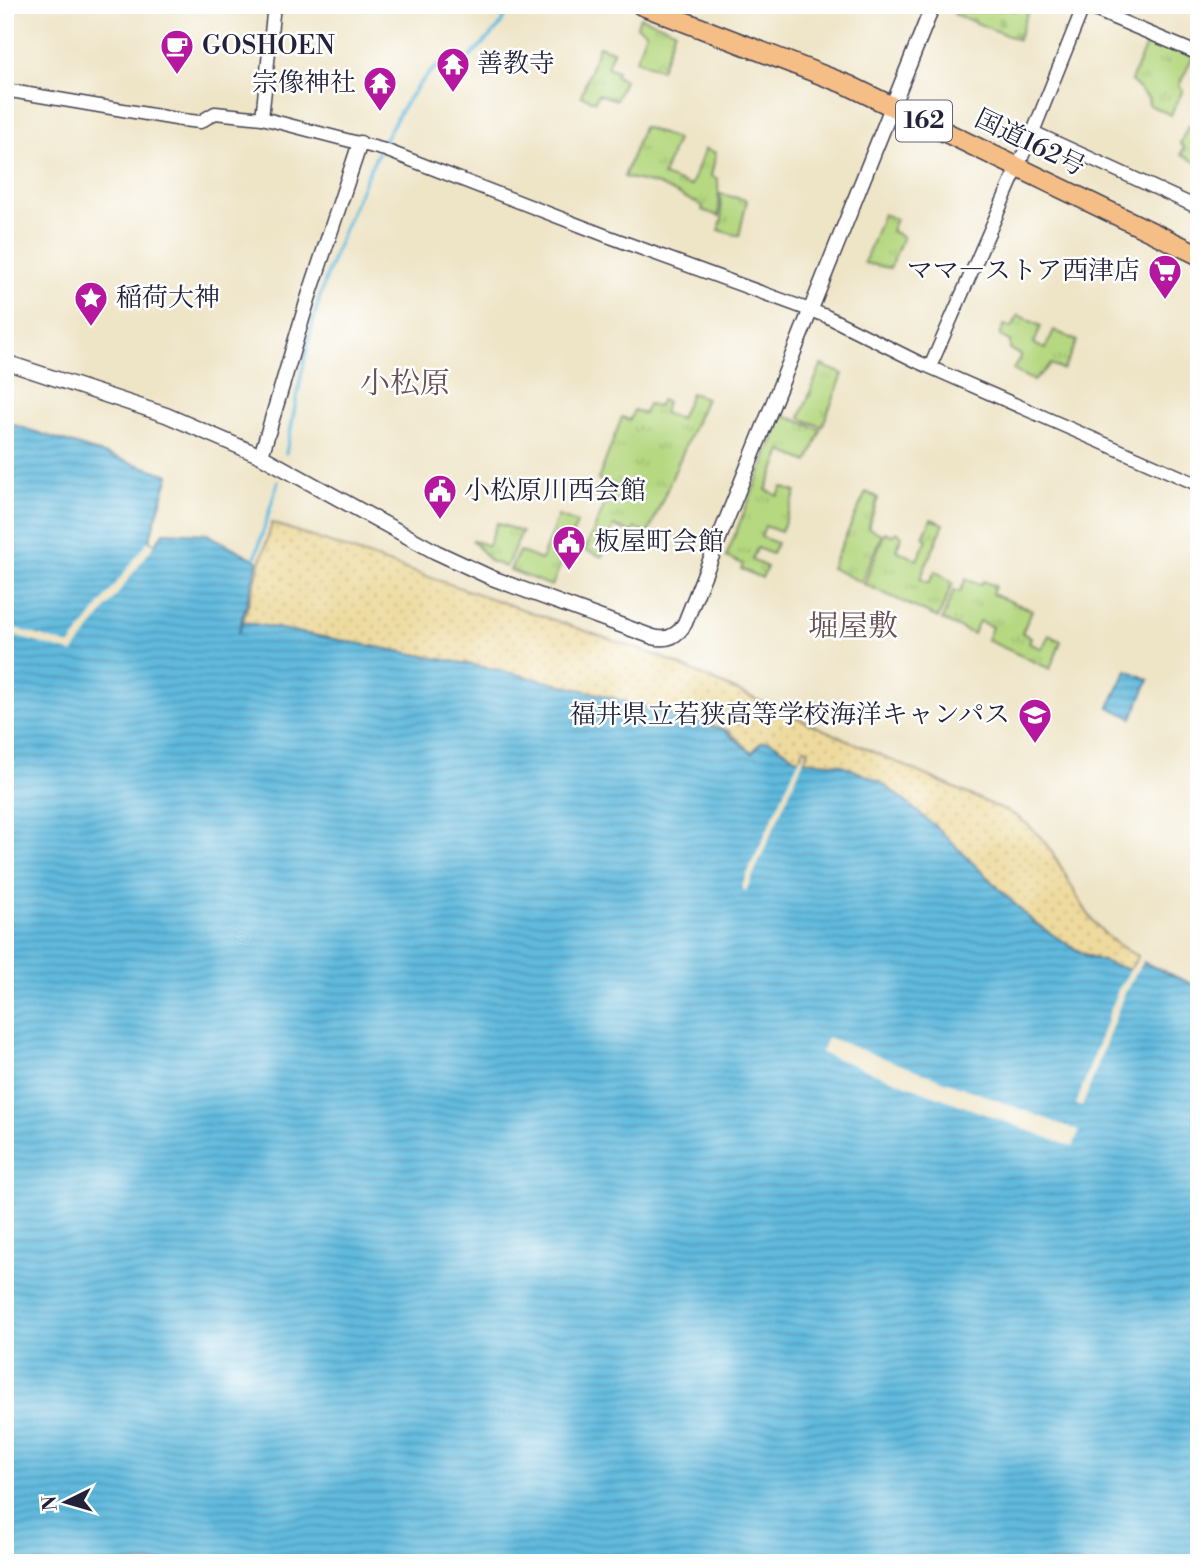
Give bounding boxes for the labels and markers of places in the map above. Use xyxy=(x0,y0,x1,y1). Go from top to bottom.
cafe icon: GOSHOEN xyxy=(158,27,196,76)
place label: GOSHOEN xyxy=(202,30,336,62)
temple icon: 善教寺 xyxy=(434,45,472,94)
place label: 善教寺 xyxy=(477,48,555,80)
temple icon: 宗像神社 xyxy=(361,64,399,113)
place label: 宗像神社 xyxy=(252,67,356,99)
supermarket icon: ママ―ストア西津店 xyxy=(1146,252,1184,301)
place label: ママ―ストア西津店 xyxy=(907,255,1140,287)
place icon: 稲荷大神 xyxy=(72,279,110,328)
place label: 稲荷大神 xyxy=(116,282,220,314)
public building icon: 小松原川西会館 xyxy=(421,472,459,521)
place label: 小松原川西会館 xyxy=(464,475,646,507)
public building icon: 板屋町会館 xyxy=(550,523,588,572)
place label: 板屋町会館 xyxy=(594,526,724,558)
school or university icon: 福井県立若狭高等学校海洋キャンパス xyxy=(1016,696,1054,745)
place label: 福井県立若狭高等学校海洋キャンパス xyxy=(570,699,1010,731)

